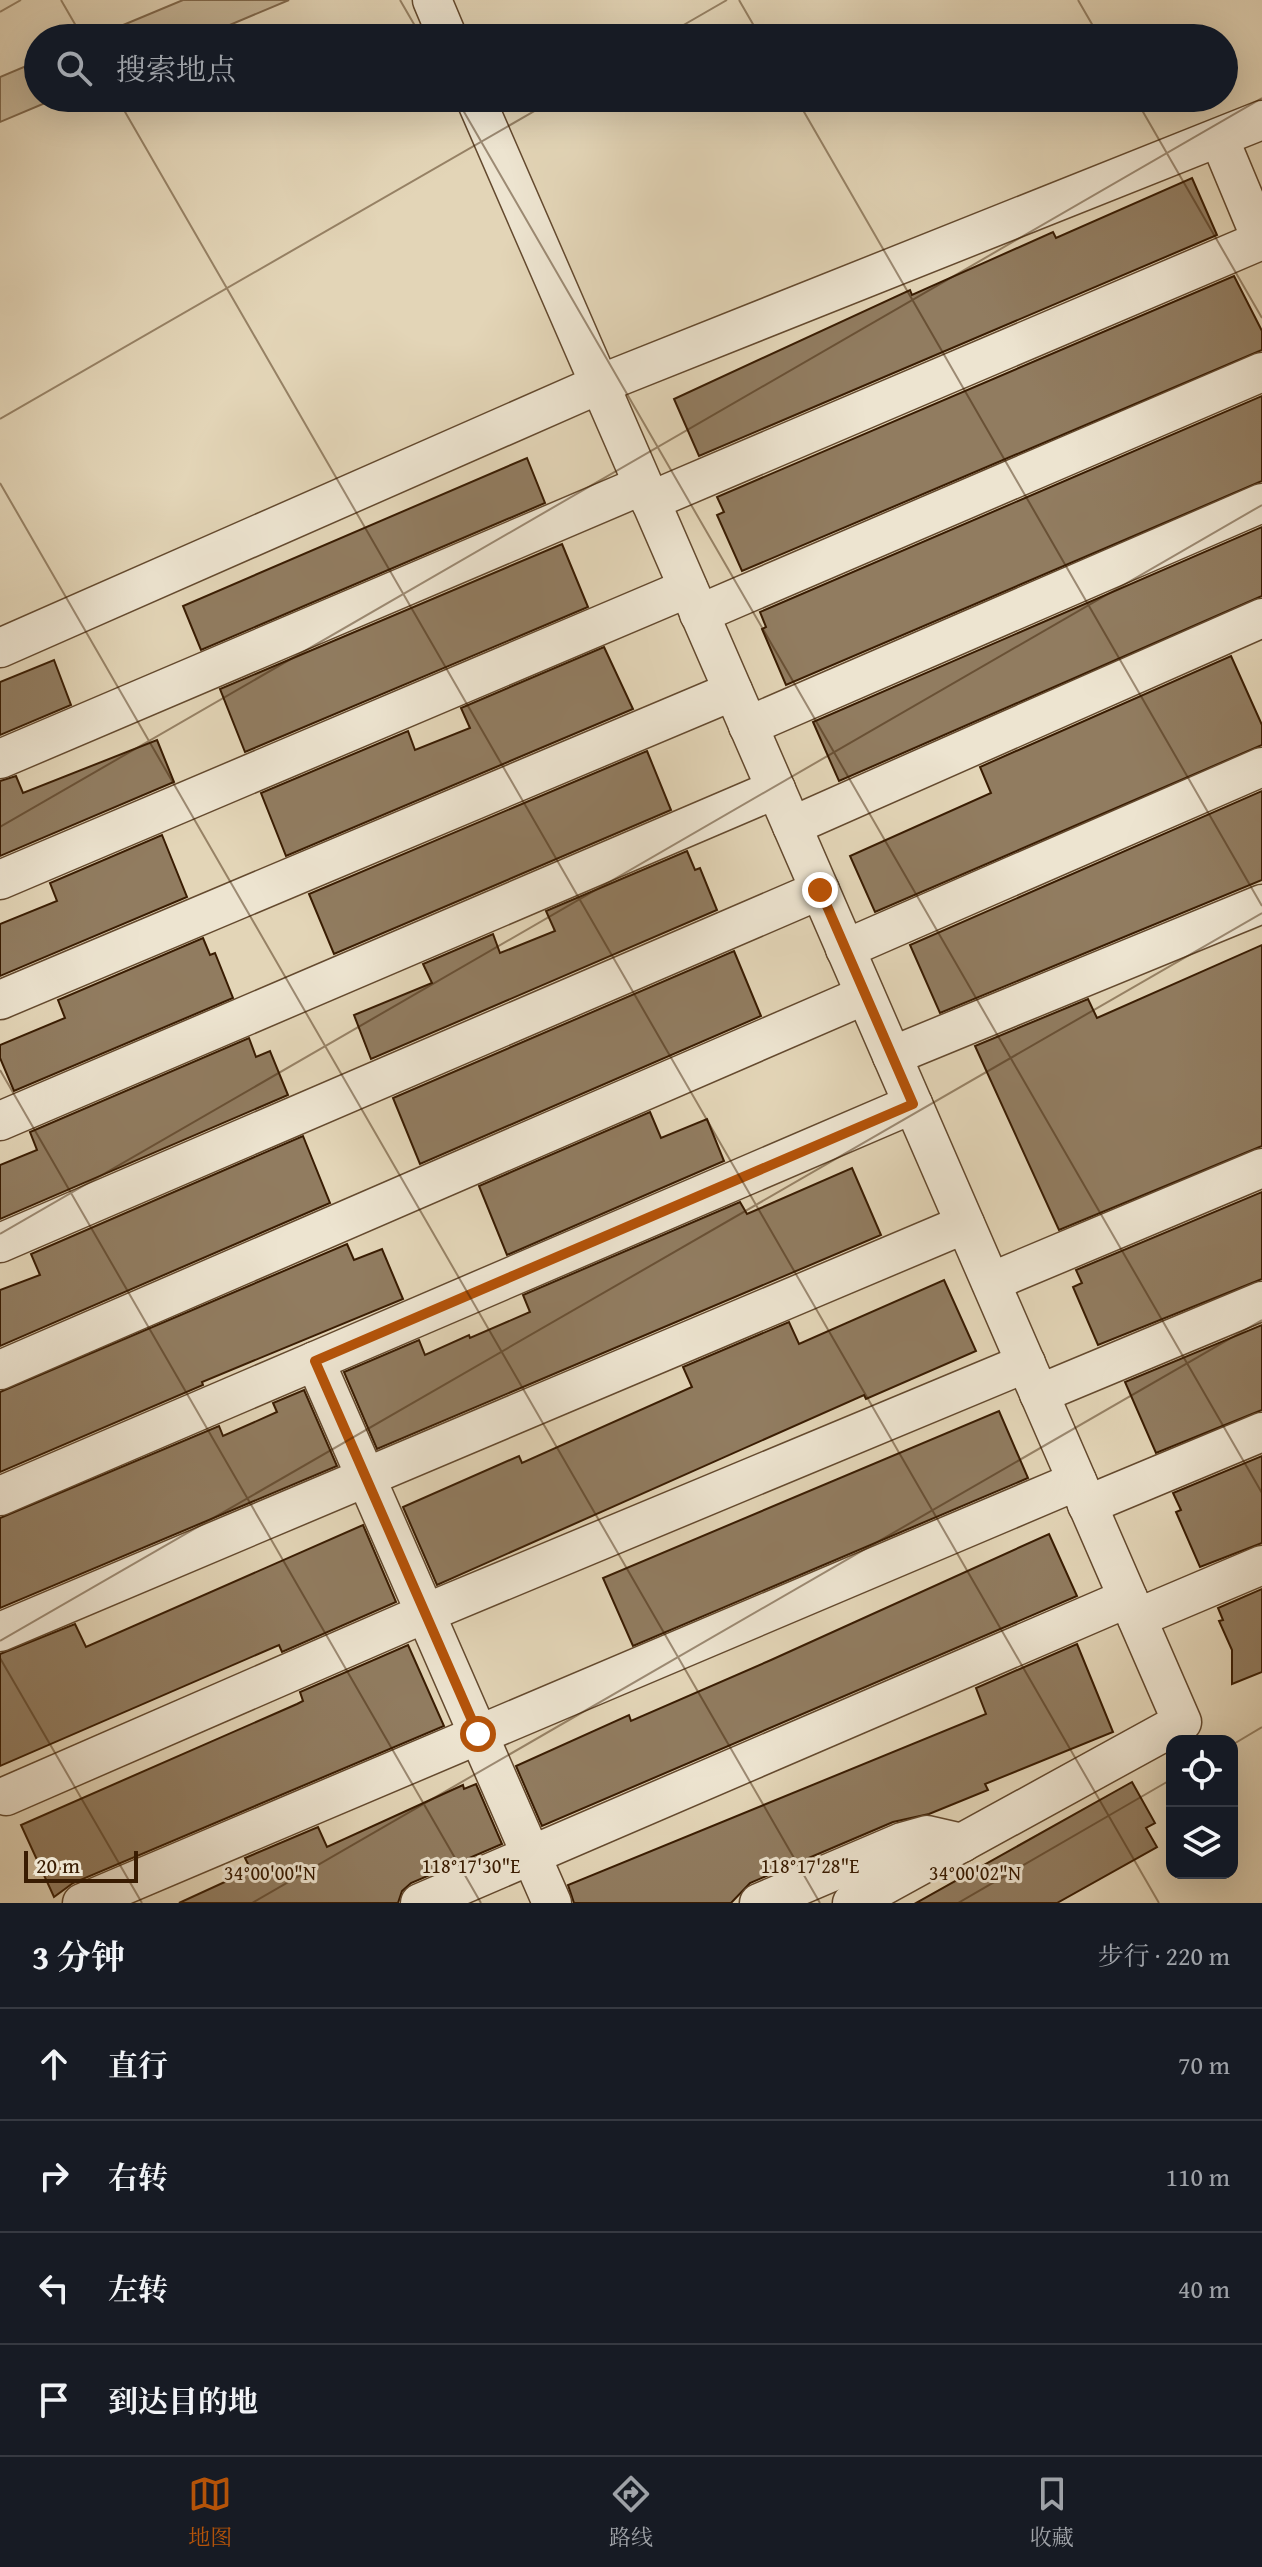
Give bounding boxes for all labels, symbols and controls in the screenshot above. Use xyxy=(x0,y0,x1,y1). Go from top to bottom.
search box xyxy=(24,24,1238,112)
icon: search xyxy=(52,46,96,90)
text: 搜索地点 xyxy=(116,47,236,91)
route end xyxy=(802,872,838,908)
route start xyxy=(460,1716,496,1752)
map controls xyxy=(1166,1735,1238,1879)
button: locate xyxy=(1166,1735,1238,1807)
button: layers xyxy=(1166,1807,1238,1879)
scale bar xyxy=(24,1847,138,1883)
text: 20 m xyxy=(36,1849,80,1881)
text: 118°17'30"E xyxy=(422,1851,520,1880)
text: 118°17'28"E xyxy=(761,1851,859,1880)
text: 34°00'00"N xyxy=(224,1858,316,1887)
text: 34°00'02"N xyxy=(929,1858,1021,1887)
text: 3 分钟 xyxy=(32,1932,125,1981)
text: 步行 · 220 m xyxy=(1098,1936,1230,1975)
icon: ahead xyxy=(32,2042,76,2086)
text: 直行 xyxy=(108,2043,168,2087)
text: 70 m xyxy=(1178,2045,1230,2084)
icon: right xyxy=(32,2154,76,2198)
text: 右转 xyxy=(108,2155,168,2199)
text: 110 m xyxy=(1165,2157,1230,2196)
icon: left xyxy=(32,2266,76,2310)
text: 左转 xyxy=(108,2267,168,2311)
text: 40 m xyxy=(1178,2269,1230,2308)
icon: arrive xyxy=(32,2378,76,2422)
text: 到达目的地 xyxy=(108,2379,258,2423)
tab: 地图 xyxy=(188,2472,232,2553)
tab: 路线 xyxy=(609,2472,653,2553)
tab: 收藏 xyxy=(1030,2472,1074,2553)

